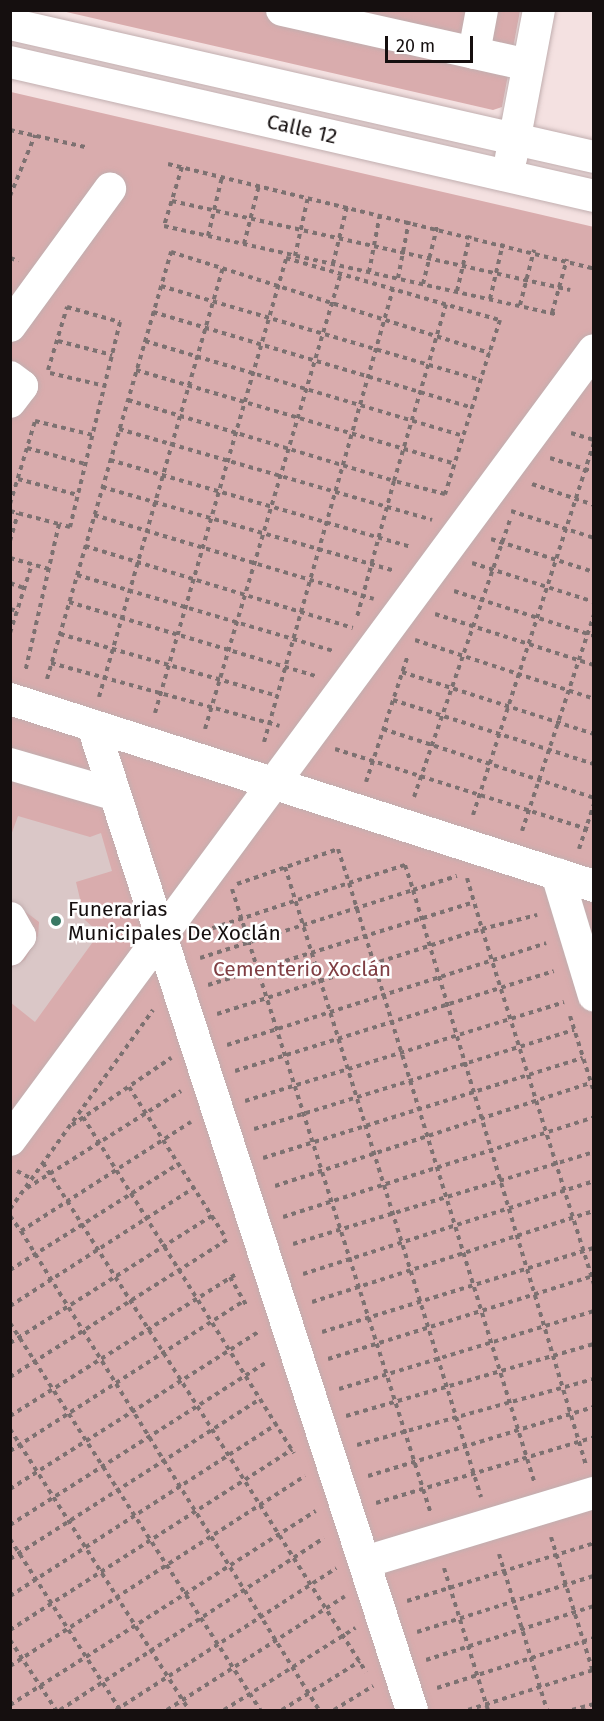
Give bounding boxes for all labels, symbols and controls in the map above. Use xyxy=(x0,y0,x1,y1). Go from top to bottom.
scale bar xyxy=(388,24,476,62)
text: 20 m xyxy=(396,35,435,57)
street label: Calle 12 xyxy=(264,109,340,149)
place label: Funerarias Municipales De Xoclán xyxy=(68,896,281,946)
marker: Funerarias Municipales De Xoclán xyxy=(49,914,63,928)
park label: Cementerio Xoclán xyxy=(213,956,391,982)

